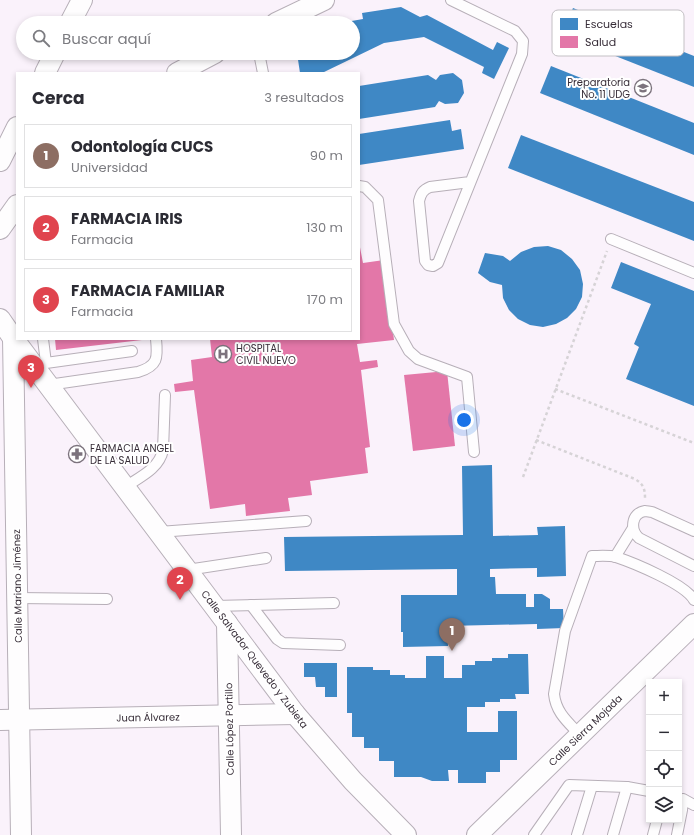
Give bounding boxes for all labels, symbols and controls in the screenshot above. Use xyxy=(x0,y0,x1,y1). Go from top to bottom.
legend xyxy=(552,10,684,56)
search box xyxy=(16,16,360,60)
text: Escuelas xyxy=(585,16,633,32)
icon: search xyxy=(30,27,52,49)
text: Buscar aquí xyxy=(62,28,151,49)
text: Salud xyxy=(585,34,616,50)
place label: Preparatoria No. 11 UDG xyxy=(567,75,630,102)
school or university icon: Preparatoria No. 11 UDG xyxy=(633,78,653,98)
text: Cerca xyxy=(32,86,85,110)
text: 3 resultados xyxy=(264,88,344,107)
text: Odontología CUCS xyxy=(71,136,213,157)
text: 1 xyxy=(44,146,48,165)
text: 90 m xyxy=(310,146,343,165)
text: Universidad xyxy=(71,158,148,177)
text: FARMACIA IRIS xyxy=(71,208,183,229)
text: 2 xyxy=(42,218,50,237)
text: 130 m xyxy=(306,218,343,237)
text: Farmacia xyxy=(71,230,133,249)
text: FARMACIA FAMILIAR xyxy=(71,280,225,301)
text: 3 xyxy=(42,290,50,309)
text: 170 m xyxy=(307,290,343,309)
text: Farmacia xyxy=(71,302,133,321)
place label: HOSPITAL CIVIL NUEVO xyxy=(236,341,296,368)
hospital icon: HOSPITAL CIVIL NUEVO xyxy=(213,344,233,364)
pin: 3 xyxy=(18,355,44,388)
your location xyxy=(454,410,474,430)
place label: FARMACIA ANGEL DE LA SALUD xyxy=(90,441,174,468)
pharmacy icon: FARMACIA ANGEL DE LA SALUD xyxy=(67,444,87,464)
street label: Calle Mariano Jiménez xyxy=(9,529,26,643)
pin: 2 xyxy=(167,567,193,600)
street label: Calle Salvador Quevedo y Zubieta xyxy=(198,587,312,731)
pin: 1 xyxy=(439,618,465,651)
map controls xyxy=(646,679,682,823)
button: + xyxy=(646,679,682,715)
street label: Calle López Portillo xyxy=(221,683,238,775)
street label: Calle Sierra Mojada xyxy=(545,691,626,770)
street label: Juan Álvarez xyxy=(116,709,180,726)
button: − xyxy=(646,715,682,751)
button: locate xyxy=(646,751,682,787)
button: layers xyxy=(646,787,682,823)

